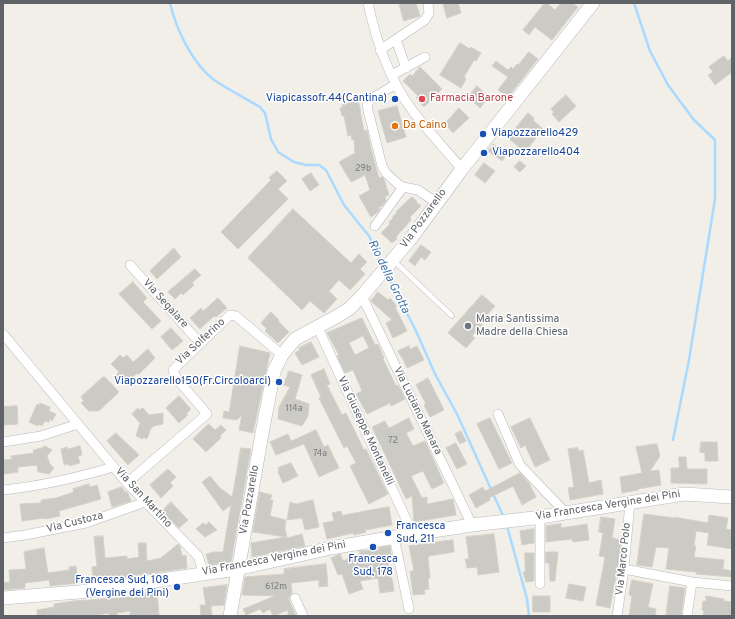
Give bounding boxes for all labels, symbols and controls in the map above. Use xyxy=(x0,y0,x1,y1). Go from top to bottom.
place label: Viapicassofr.44(Cantina) xyxy=(266,92,387,106)
place label: Farmacia Barone xyxy=(430,92,513,106)
marker: Viapicassofr.44(Cantina) xyxy=(390,94,400,104)
marker: Farmacia Barone xyxy=(417,94,427,104)
place label: Da Caino xyxy=(403,119,447,133)
marker: Da Caino xyxy=(390,121,400,131)
place label: Viapozzarello429 xyxy=(491,127,578,141)
marker: Viapozzarello429 xyxy=(478,129,488,139)
place label: Viapozzarello404 xyxy=(492,146,580,160)
marker: Viapozzarello404 xyxy=(479,148,489,158)
house number: 29b xyxy=(355,164,371,174)
street label: Via Pozzarello xyxy=(398,187,450,251)
water label: Rio della Grotta xyxy=(364,238,412,316)
street label: Via Segalare xyxy=(139,277,191,331)
place label: Maria Santissima Madre della Chiesa xyxy=(476,313,568,339)
street label: Via Solferino xyxy=(174,316,228,368)
marker: Maria Santissima Madre della Chiesa xyxy=(463,321,473,331)
street label: Via Luciano Manara xyxy=(390,365,444,457)
street label: Via Giuseppe Montanelli xyxy=(334,374,396,488)
place label: Viapozzarello150(Fr.Circoloarci) xyxy=(114,375,271,389)
marker: Viapozzarello150(Fr.Circoloarci) xyxy=(274,377,284,387)
house number: 114a xyxy=(286,404,302,414)
house number: 72 xyxy=(388,436,398,446)
house number: 74a xyxy=(313,449,327,459)
street label: Via Pozzarello xyxy=(237,464,263,536)
street label: Via San Martino xyxy=(112,465,174,531)
street label: Via Francesca Vergine dei Pini xyxy=(535,488,681,524)
street label: Via Custoza xyxy=(45,510,105,536)
place label: Francesca Sud, 211 xyxy=(396,520,445,546)
street label: Via Marco Polo xyxy=(614,522,634,596)
marker: Francesca Sud, 211 xyxy=(383,528,393,538)
street label: Via Francesca Vergine dei Pini xyxy=(201,539,347,579)
marker: Francesca Sud, 178 xyxy=(368,542,378,552)
place label: Francesca Sud, 178 xyxy=(348,553,398,579)
place label: Francesca Sud, 108 (Vergine dei Pini) xyxy=(75,574,169,600)
marker: Francesca Sud, 108 (Vergine dei Pini) xyxy=(172,582,182,592)
house number: 612m xyxy=(265,582,287,592)

